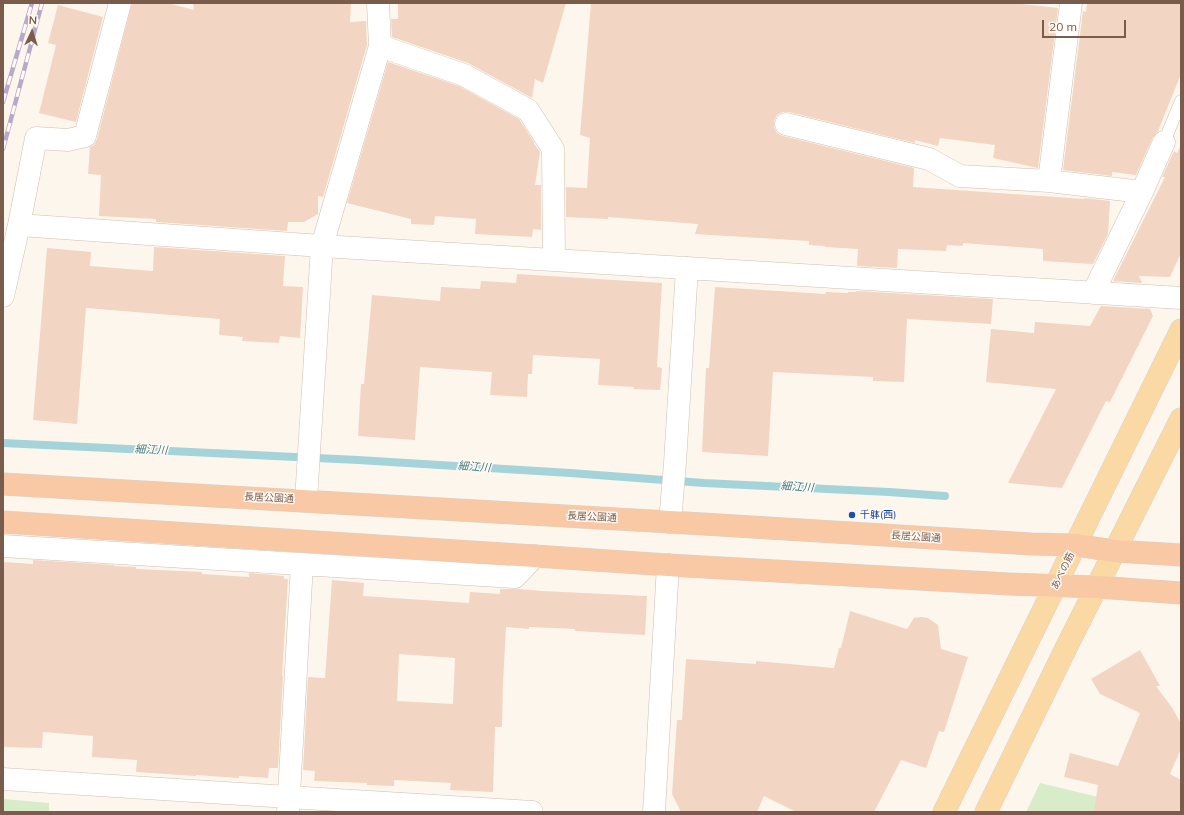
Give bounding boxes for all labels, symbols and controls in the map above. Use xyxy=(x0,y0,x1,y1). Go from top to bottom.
north arrow xyxy=(12,12,52,52)
scale bar xyxy=(1044,12,1128,38)
text: N xyxy=(28,13,37,27)
text: 20 m xyxy=(1049,19,1077,34)
water label: 細江川 xyxy=(134,443,168,457)
water label: 細江川 xyxy=(457,459,491,475)
water label: 細江川 xyxy=(780,479,814,495)
street label: 長居公園通 xyxy=(244,491,294,505)
place label: 千躰(西) xyxy=(860,509,896,521)
street label: 長居公園通 xyxy=(567,510,617,524)
marker: 千躰(西) xyxy=(847,510,857,520)
street label: 長居公園通 xyxy=(891,529,941,545)
street label: あべの筋 xyxy=(1049,550,1077,592)

